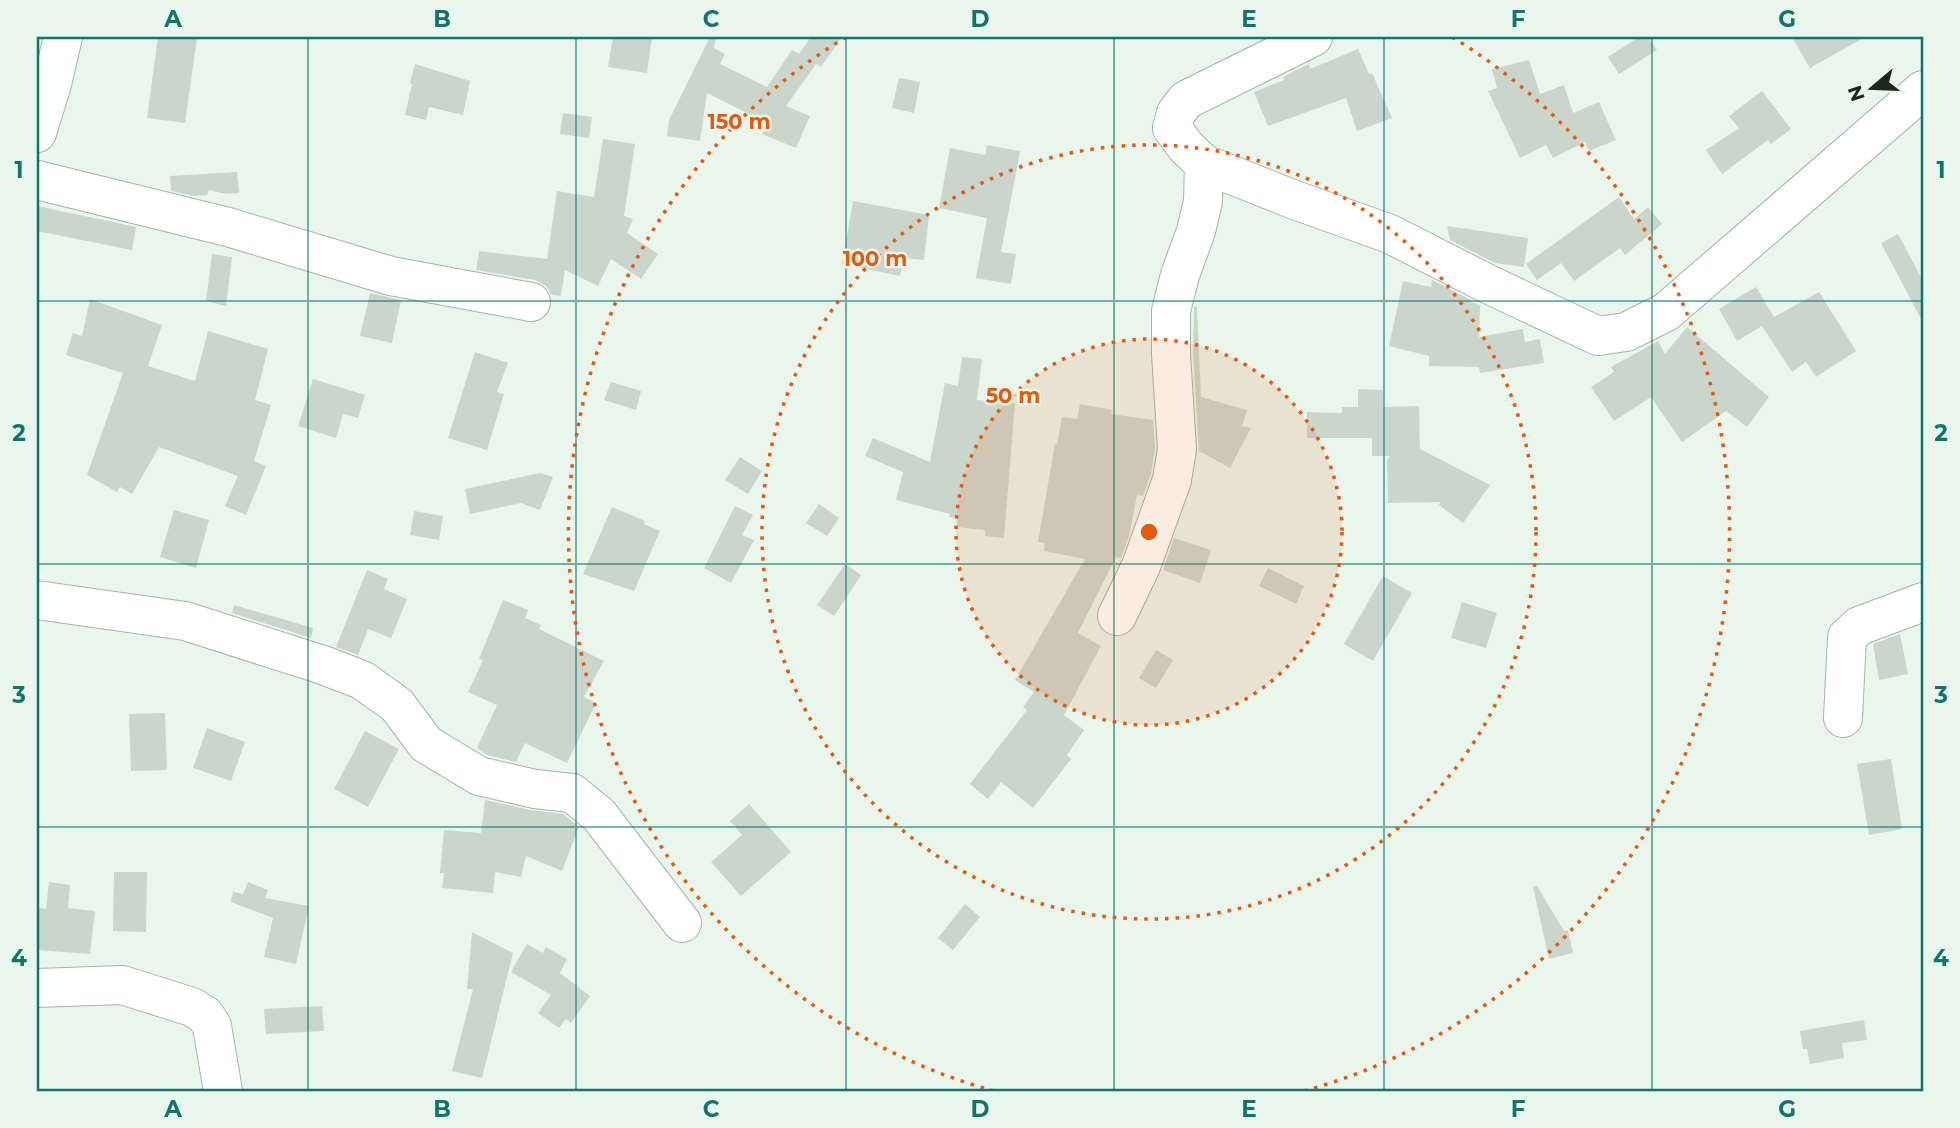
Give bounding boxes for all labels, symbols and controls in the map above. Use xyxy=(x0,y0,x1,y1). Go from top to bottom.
text: A xyxy=(163,5,182,33)
text: B xyxy=(433,5,451,33)
text: C xyxy=(703,5,720,33)
text: D xyxy=(971,5,990,33)
text: E xyxy=(1241,5,1257,33)
text: F xyxy=(1511,5,1526,33)
text: G xyxy=(1778,5,1796,33)
north arrow xyxy=(1838,52,1908,122)
text: N xyxy=(1843,82,1870,104)
text: 150 m xyxy=(708,109,770,134)
text: 1 xyxy=(14,156,24,184)
text: 1 xyxy=(1936,156,1946,184)
text: 100 m xyxy=(843,246,907,271)
text: 50 m xyxy=(986,383,1040,408)
text: 2 xyxy=(12,419,26,447)
text: 2 xyxy=(1934,419,1948,447)
centre of rings xyxy=(1137,520,1161,544)
text: 3 xyxy=(11,681,26,709)
text: 3 xyxy=(1933,681,1948,709)
text: 4 xyxy=(11,944,27,972)
text: 4 xyxy=(1933,944,1949,972)
text: A xyxy=(163,1095,182,1123)
text: B xyxy=(433,1095,451,1123)
text: C xyxy=(703,1095,720,1123)
text: D xyxy=(971,1095,990,1123)
text: E xyxy=(1241,1095,1257,1123)
text: F xyxy=(1511,1095,1526,1123)
text: G xyxy=(1778,1095,1796,1123)

